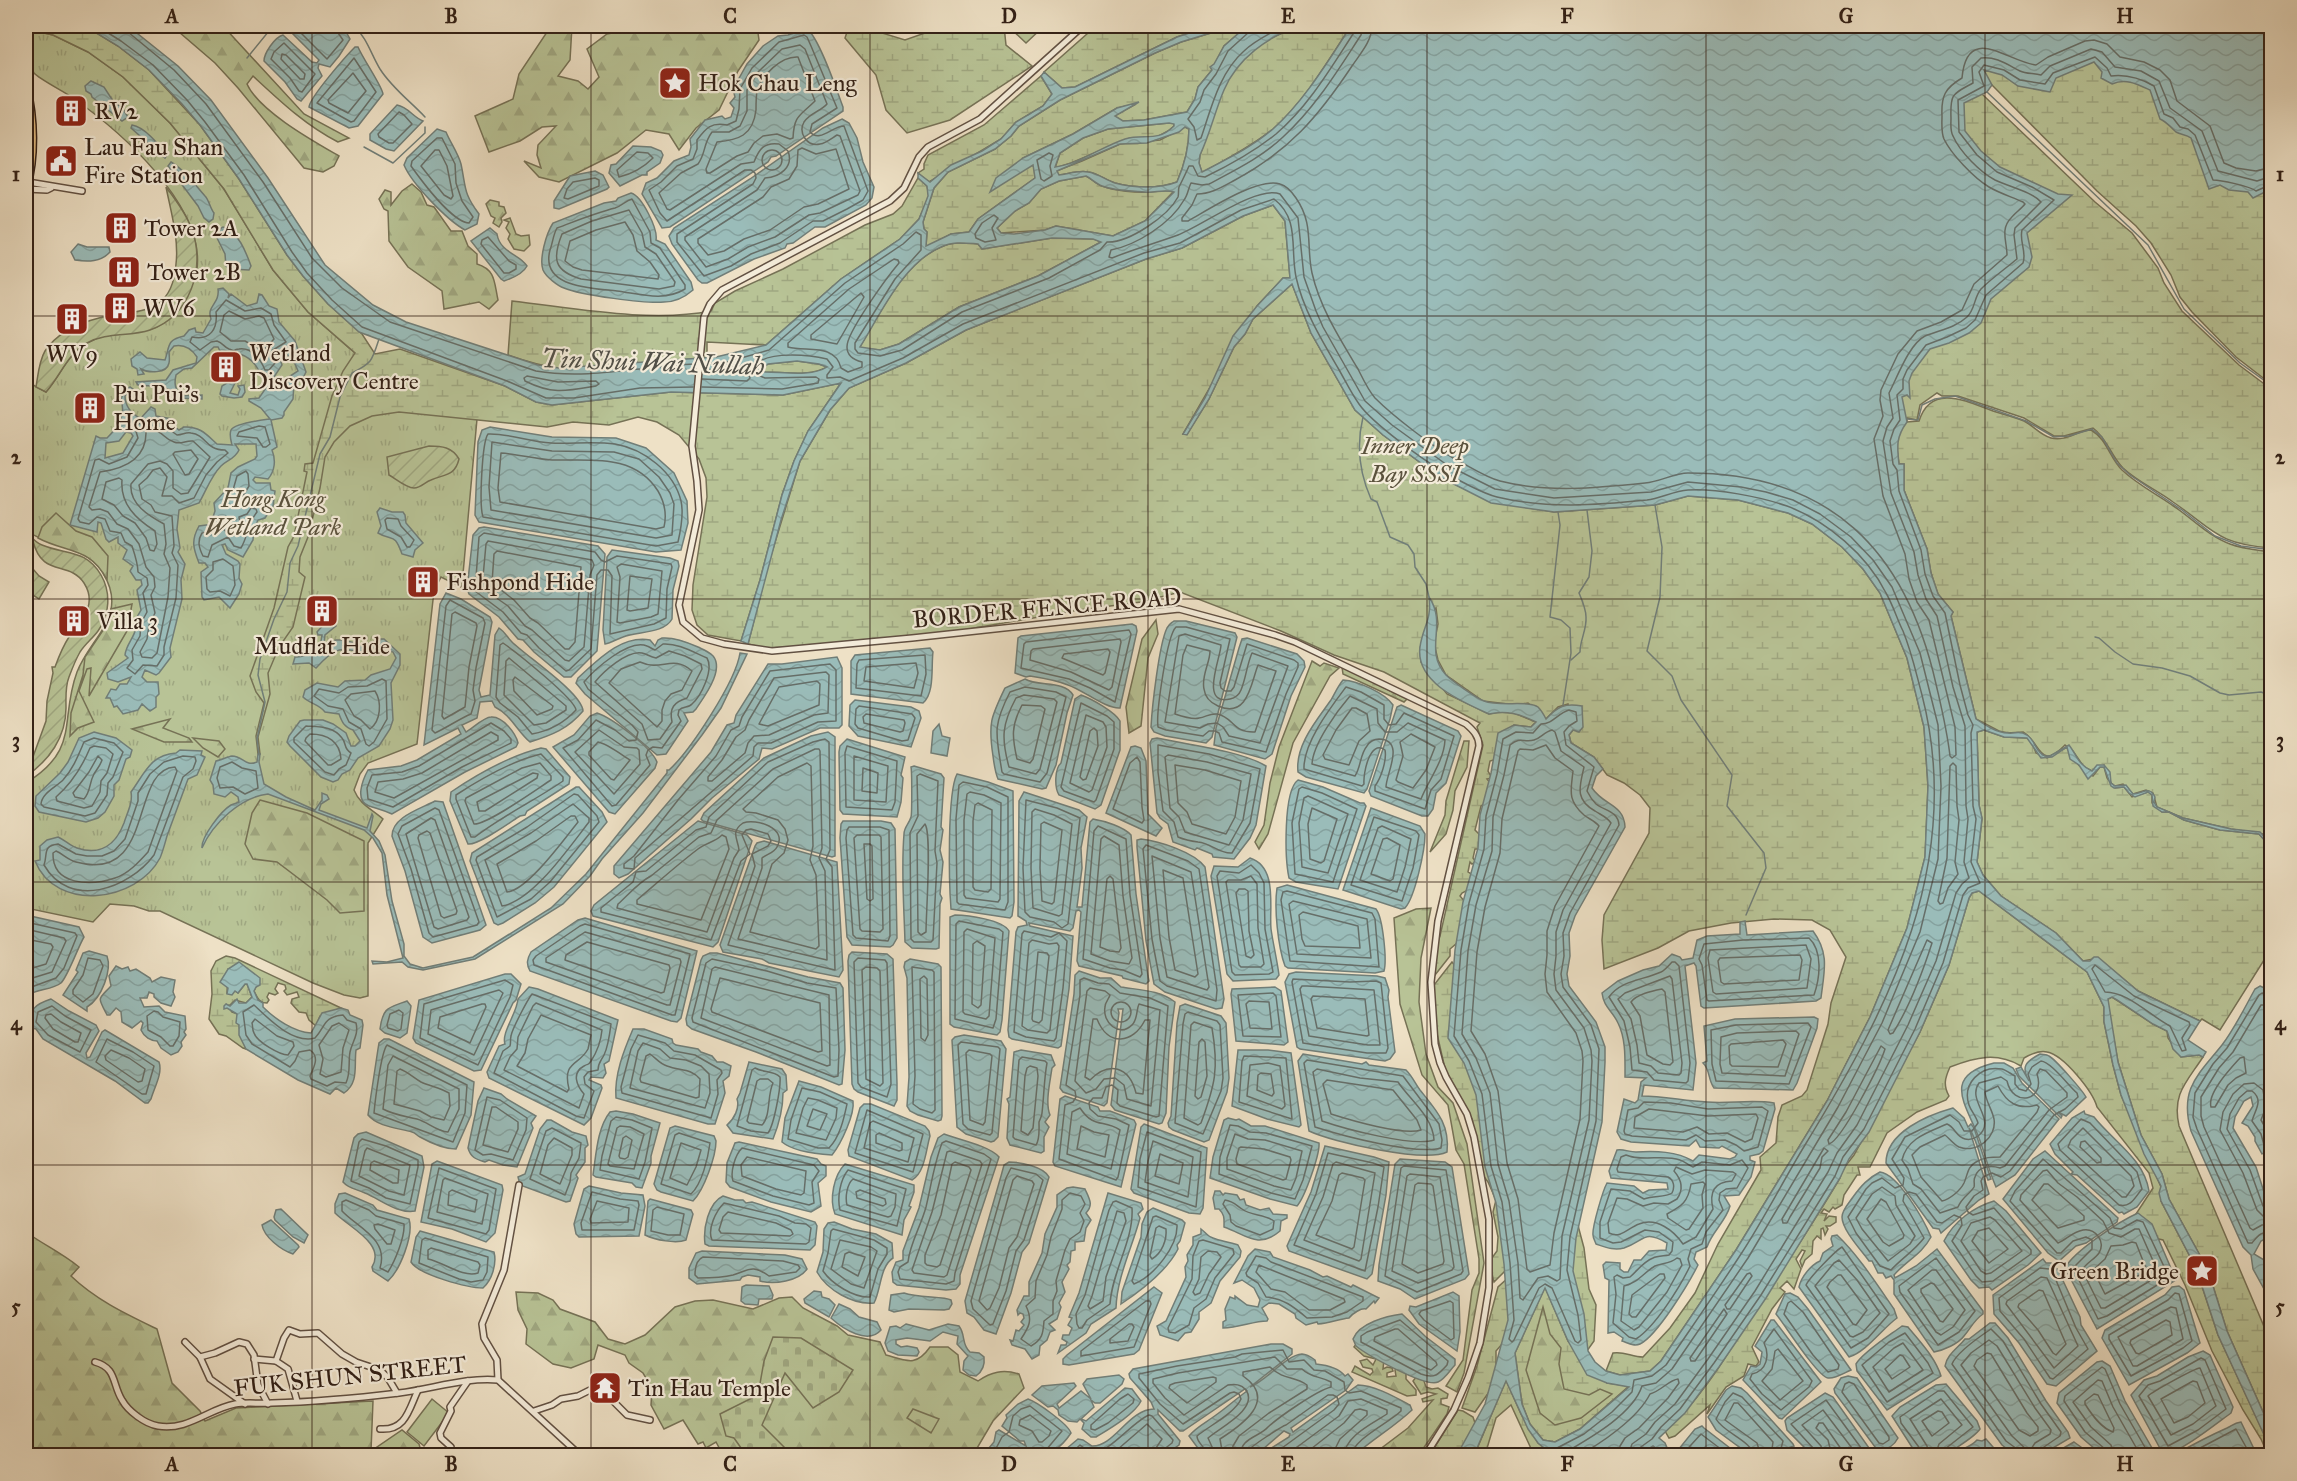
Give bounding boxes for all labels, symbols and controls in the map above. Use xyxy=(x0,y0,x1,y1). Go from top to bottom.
text: A xyxy=(163,4,179,28)
text: B xyxy=(444,4,458,28)
text: C xyxy=(723,4,737,28)
text: D xyxy=(1001,4,1017,28)
text: E xyxy=(1281,4,1296,28)
text: F xyxy=(1560,4,1574,28)
text: G xyxy=(1839,4,1854,28)
text: H xyxy=(2116,4,2134,28)
place icon: Hok Chau Leng xyxy=(657,65,693,101)
place label: Hok Chau Leng xyxy=(698,68,857,98)
building icon: RV2 xyxy=(53,93,89,129)
place label: RV2 xyxy=(94,96,138,126)
place label: Lau Fau Shan Fire Station xyxy=(84,132,223,190)
public building icon: Lau Fau Shan Fire Station xyxy=(43,143,79,179)
text: 1 xyxy=(12,162,20,186)
text: 1 xyxy=(2276,162,2284,186)
building icon: Tower 2A xyxy=(103,210,139,246)
place label: Tower 2A xyxy=(144,213,238,243)
building icon: Tower 2B xyxy=(106,254,142,290)
place label: Tower 2B xyxy=(147,257,241,287)
building icon: WV6 xyxy=(102,290,138,326)
place label: WV6 xyxy=(143,293,195,323)
building icon: WV9 xyxy=(54,301,90,337)
place label: Wetland Discovery Centre xyxy=(249,338,419,396)
place label: WV9 xyxy=(46,339,98,369)
water label: Tin Shui Wai Nullah xyxy=(541,342,765,382)
building icon: Wetland Discovery Centre xyxy=(208,349,244,385)
place label: Pui Pui's Home xyxy=(113,379,199,437)
building icon: Pui Pui's Home xyxy=(72,390,108,426)
park label: Inner Deep Bay SSSI xyxy=(1360,431,1469,489)
text: 2 xyxy=(11,445,22,469)
text: 2 xyxy=(2275,445,2286,469)
park label: Hong Kong Wetland Park xyxy=(205,484,342,542)
building icon: Fishpond Hide xyxy=(405,564,441,600)
place label: Fishpond Hide xyxy=(446,567,594,597)
street label: BORDER FENCE ROAD xyxy=(911,581,1183,635)
building icon: Mudflat Hide xyxy=(304,593,340,629)
building icon: Villa 3 xyxy=(56,603,92,639)
place label: Villa 3 xyxy=(96,606,158,636)
place label: Mudflat Hide xyxy=(254,631,390,661)
text: 3 xyxy=(12,728,20,753)
text: 3 xyxy=(2276,728,2284,753)
text: 4 xyxy=(10,1011,22,1036)
text: 4 xyxy=(2274,1011,2286,1036)
place icon: Green Bridge xyxy=(2184,1253,2220,1289)
place label: Green Bridge xyxy=(2050,1256,2179,1286)
text: 5 xyxy=(11,1294,21,1318)
text: 5 xyxy=(2275,1294,2285,1318)
street label: FUK SHUN STREET xyxy=(232,1349,468,1403)
temple icon: Tin Hau Temple xyxy=(587,1370,623,1406)
place label: Tin Hau Temple xyxy=(628,1373,791,1403)
text: A xyxy=(163,1452,179,1476)
text: B xyxy=(444,1452,458,1476)
text: C xyxy=(723,1452,737,1476)
text: D xyxy=(1001,1452,1017,1476)
text: E xyxy=(1281,1452,1296,1476)
text: F xyxy=(1560,1452,1574,1476)
text: G xyxy=(1839,1452,1854,1476)
text: H xyxy=(2116,1452,2134,1476)

